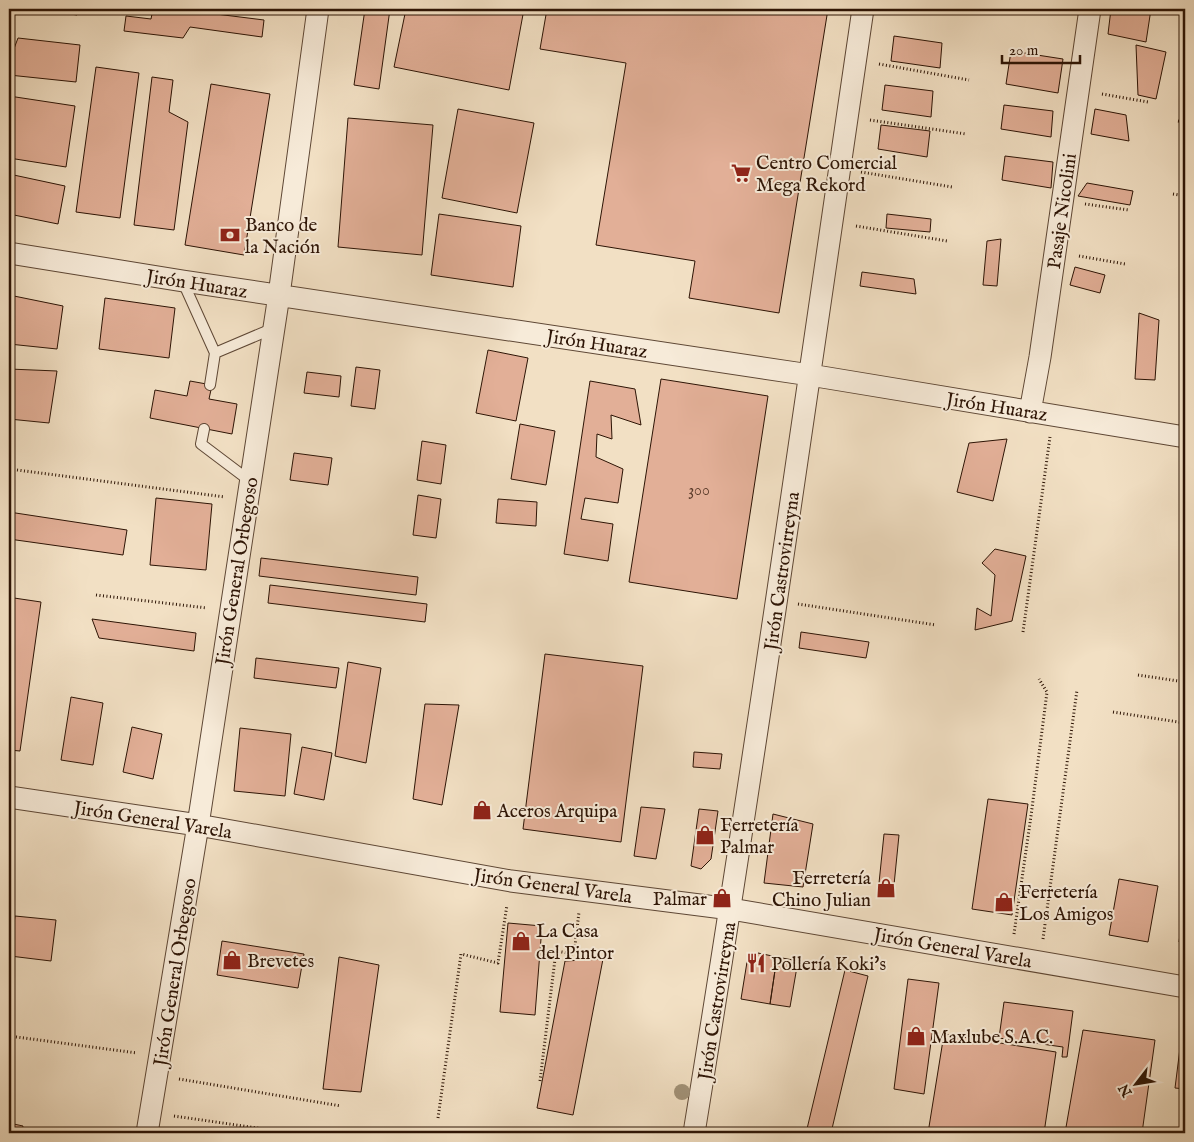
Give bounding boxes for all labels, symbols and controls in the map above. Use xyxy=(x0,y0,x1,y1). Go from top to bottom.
scale bar xyxy=(1002,32,1079,64)
text: 20 m xyxy=(1009,41,1039,60)
place label: Centro Comercial Mega Rekord xyxy=(756,152,898,198)
street label: Pasaje Nicolini xyxy=(1043,152,1083,271)
supermarket icon: Centro Comercial Mega Rekord xyxy=(730,162,752,184)
place label: Banco de la Nación xyxy=(245,214,320,260)
bank icon: Banco de la Nación xyxy=(219,224,241,246)
street label: Jirón Huaraz xyxy=(142,265,249,305)
street label: Jirón Huaraz xyxy=(542,325,649,365)
street label: Jirón Huaraz xyxy=(942,388,1049,428)
street label: Jirón General Orbegoso xyxy=(211,475,265,669)
house number: 300 xyxy=(688,481,710,501)
street label: Jirón Castrovirreyna xyxy=(760,490,806,654)
street label: Jirón General Varela xyxy=(70,796,234,845)
shop icon: Aceros Arquipa xyxy=(471,799,493,821)
place label: Aceros Arquipa xyxy=(496,800,618,824)
place label: Ferretería Palmar xyxy=(720,814,800,860)
shop icon: Ferretería Palmar xyxy=(694,824,716,846)
street label: Jirón General Varela xyxy=(470,864,634,910)
place label: Ferretería Chino Julian xyxy=(772,867,872,913)
street label: Jirón General Orbegoso xyxy=(149,876,203,1070)
shop icon: Ferretería Chino Julian xyxy=(875,877,897,899)
place label: Ferretería Los Amigos xyxy=(1019,881,1114,927)
shop icon: Palmar xyxy=(711,887,733,909)
place label: Palmar xyxy=(653,888,707,912)
shop icon: Ferretería Los Amigos xyxy=(993,891,1015,913)
place label: La Casa del Pintor xyxy=(536,920,614,966)
street label: Jirón Castrovirreyna xyxy=(693,920,742,1084)
street label: Jirón General Varela xyxy=(870,923,1034,975)
shop icon: La Casa del Pintor xyxy=(510,930,532,952)
shop icon: Brevetes xyxy=(221,949,243,971)
place label: Brevetes xyxy=(247,950,314,974)
restaurant icon: Pollería Koki's xyxy=(745,952,767,974)
place label: Pollería Koki's xyxy=(771,953,886,977)
shop icon: Maxlube S.A.C. xyxy=(905,1025,927,1047)
place label: Maxlube S.A.C. xyxy=(931,1026,1053,1050)
north arrow xyxy=(1112,1060,1162,1110)
text: N xyxy=(1115,1080,1137,1101)

